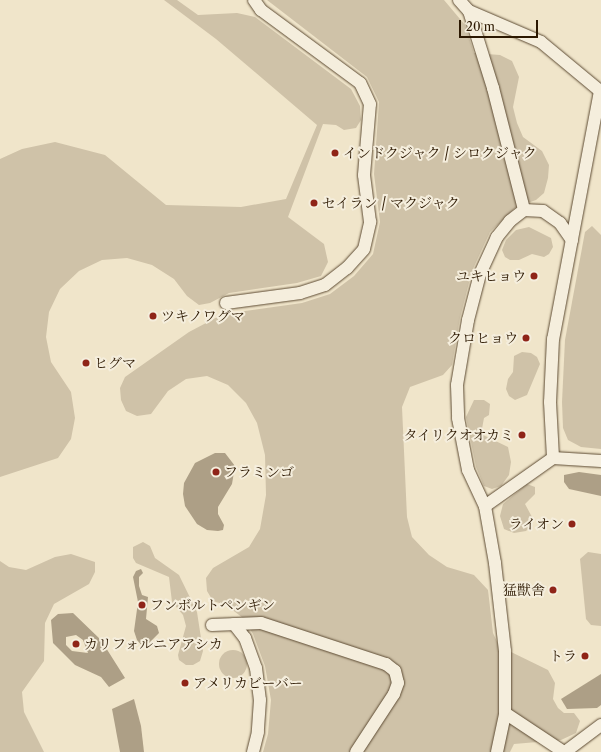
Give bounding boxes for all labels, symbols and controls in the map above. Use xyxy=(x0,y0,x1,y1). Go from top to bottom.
scale bar xyxy=(461,12,540,38)
text: 20 m xyxy=(466,19,495,34)
place label: インドクジャク / シロクジャク xyxy=(343,145,538,161)
marker: インドクジャク / シロクジャク xyxy=(330,148,340,158)
place label: セイラン / マクジャク xyxy=(322,195,461,211)
marker: セイラン / マクジャク xyxy=(309,198,319,208)
place label: ユキヒョウ xyxy=(456,268,526,284)
marker: ユキヒョウ xyxy=(529,271,539,281)
place label: ツキノワグマ xyxy=(161,308,245,324)
marker: ツキノワグマ xyxy=(148,311,158,321)
place label: クロヒョウ xyxy=(448,330,518,346)
marker: クロヒョウ xyxy=(521,333,531,343)
place label: ヒグマ xyxy=(94,355,136,371)
marker: ヒグマ xyxy=(81,358,91,368)
place label: タイリクオオカミ xyxy=(402,427,514,443)
marker: タイリクオオカミ xyxy=(517,430,527,440)
place label: フラミンゴ xyxy=(224,464,294,480)
marker: フラミンゴ xyxy=(211,467,221,477)
place label: ライオン xyxy=(508,516,564,532)
marker: ライオン xyxy=(567,519,577,529)
place label: 猛獣舎 xyxy=(503,582,545,598)
marker: 猛獣舎 xyxy=(548,585,558,595)
place label: フンボルトペンギン xyxy=(150,597,276,613)
marker: フンボルトペンギン xyxy=(137,600,147,610)
place label: カリフォルニアアシカ xyxy=(84,636,224,652)
marker: カリフォルニアアシカ xyxy=(71,639,81,649)
place label: トラ xyxy=(549,648,577,664)
marker: トラ xyxy=(580,651,590,661)
place label: アメリカビーバー xyxy=(193,675,304,691)
marker: アメリカビーバー xyxy=(180,678,190,688)

